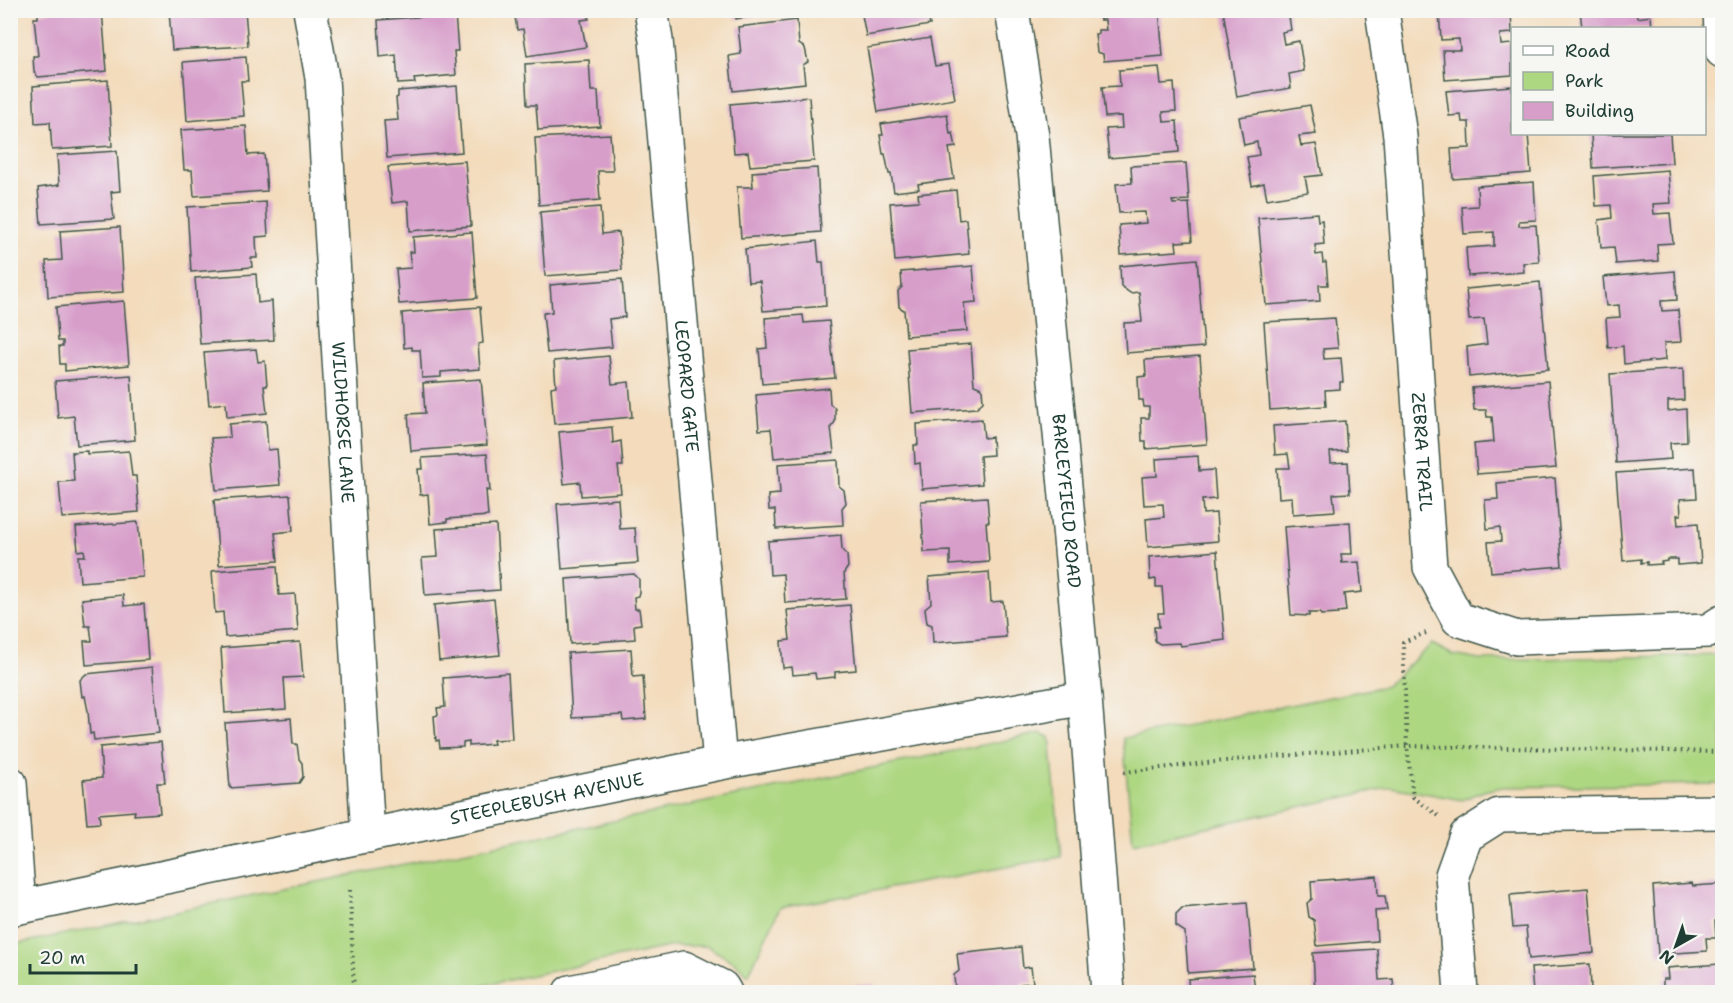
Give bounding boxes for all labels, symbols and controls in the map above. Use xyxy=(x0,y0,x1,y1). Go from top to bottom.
legend xyxy=(1511,27,1706,135)
text: Road xyxy=(1565,39,1610,63)
text: Park xyxy=(1565,69,1604,93)
text: Building xyxy=(1565,99,1634,123)
street label: LEOPARD GATE xyxy=(669,319,704,454)
street label: WILDHORSE LANE xyxy=(326,341,360,504)
street label: ZEBRA TRAIL xyxy=(1406,391,1438,512)
street label: BARLEYFIELD ROAD xyxy=(1046,413,1087,589)
street label: STEEPLEBUSH AVENUE xyxy=(448,767,646,830)
north arrow xyxy=(1646,916,1706,976)
scale bar xyxy=(30,937,136,975)
text: N xyxy=(1655,945,1678,969)
text: 20 m xyxy=(39,946,85,970)

